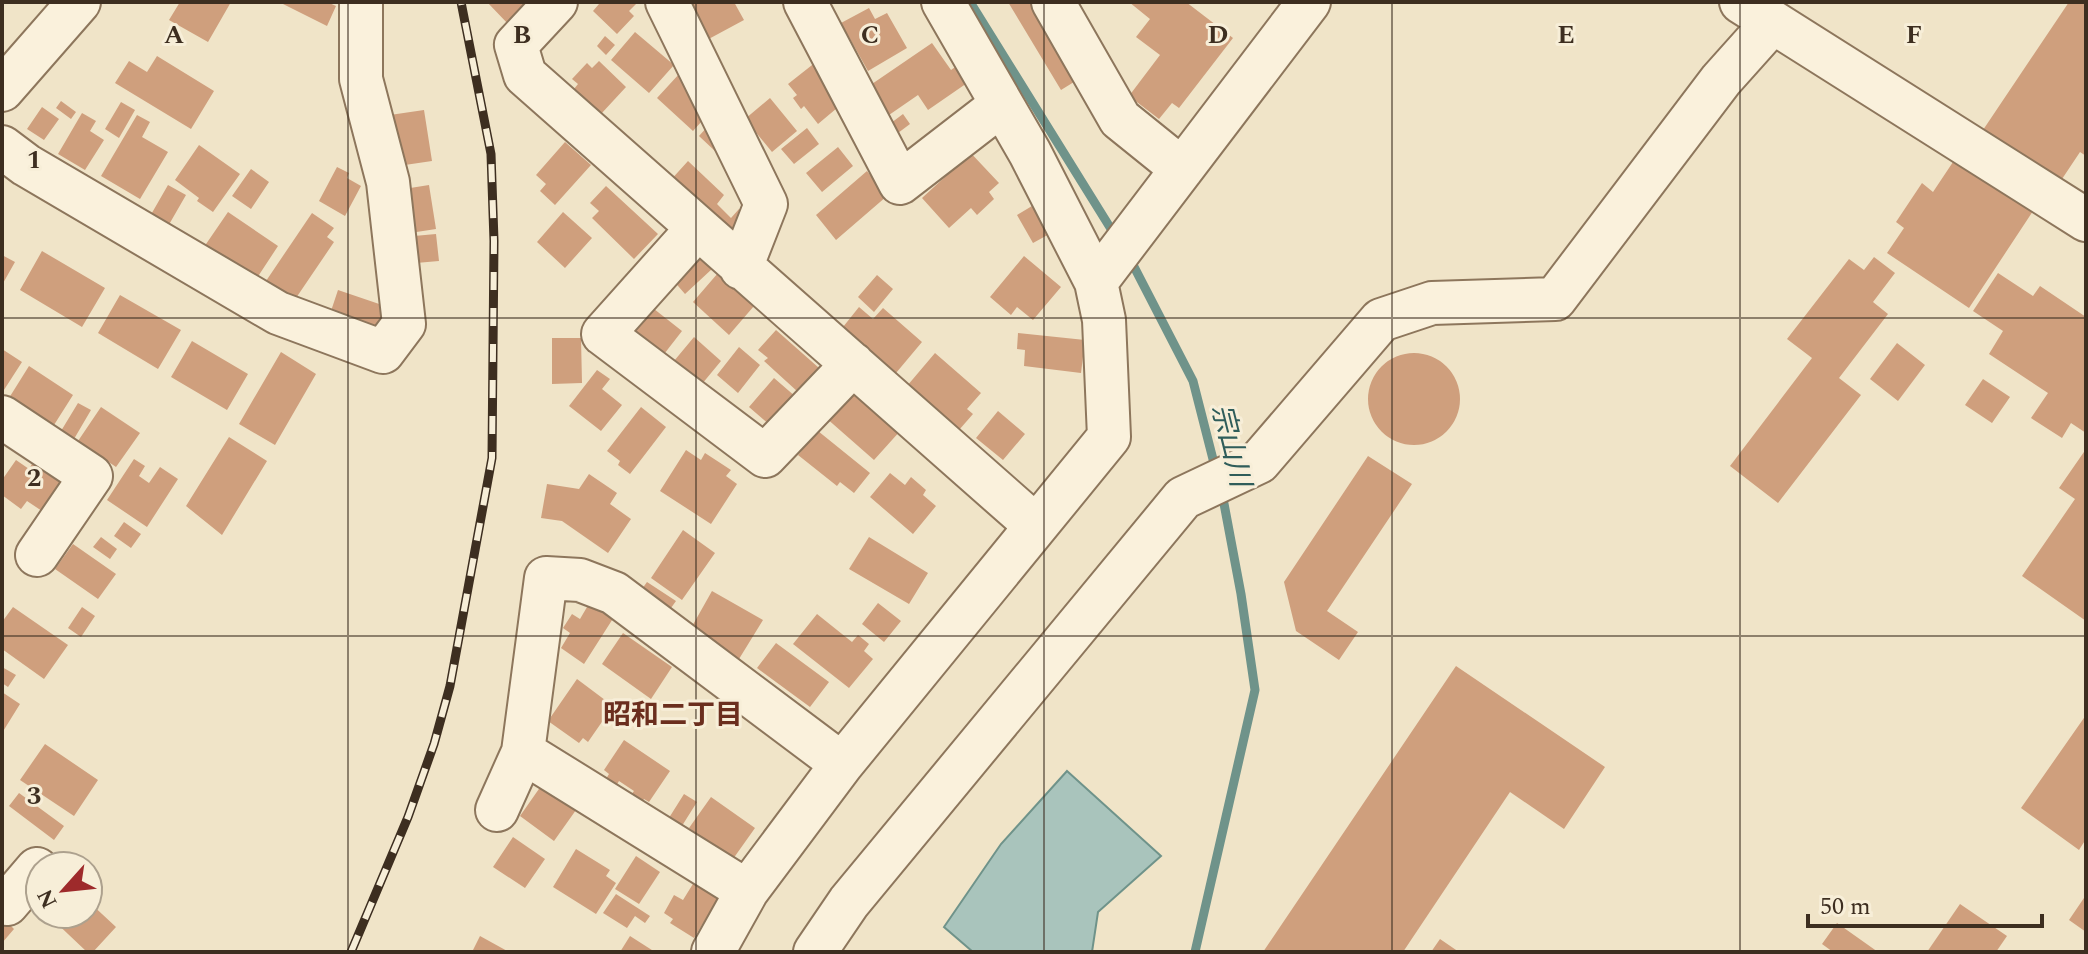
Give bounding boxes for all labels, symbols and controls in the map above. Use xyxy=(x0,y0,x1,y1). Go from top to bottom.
text: A xyxy=(164,15,184,55)
text: B xyxy=(513,15,531,55)
text: C xyxy=(861,15,879,55)
text: D xyxy=(1208,15,1228,55)
text: E xyxy=(1557,15,1575,55)
text: F xyxy=(1906,15,1922,55)
text: 1 xyxy=(27,140,41,180)
water label: 宗山川 xyxy=(1200,399,1262,494)
text: 2 xyxy=(27,458,41,498)
district label: 昭和二丁目 xyxy=(603,694,743,737)
text: 3 xyxy=(27,776,41,816)
north arrow xyxy=(24,850,104,930)
scale bar xyxy=(1808,878,2042,928)
text: N xyxy=(29,883,66,914)
text: 50 m xyxy=(1820,889,1871,925)

